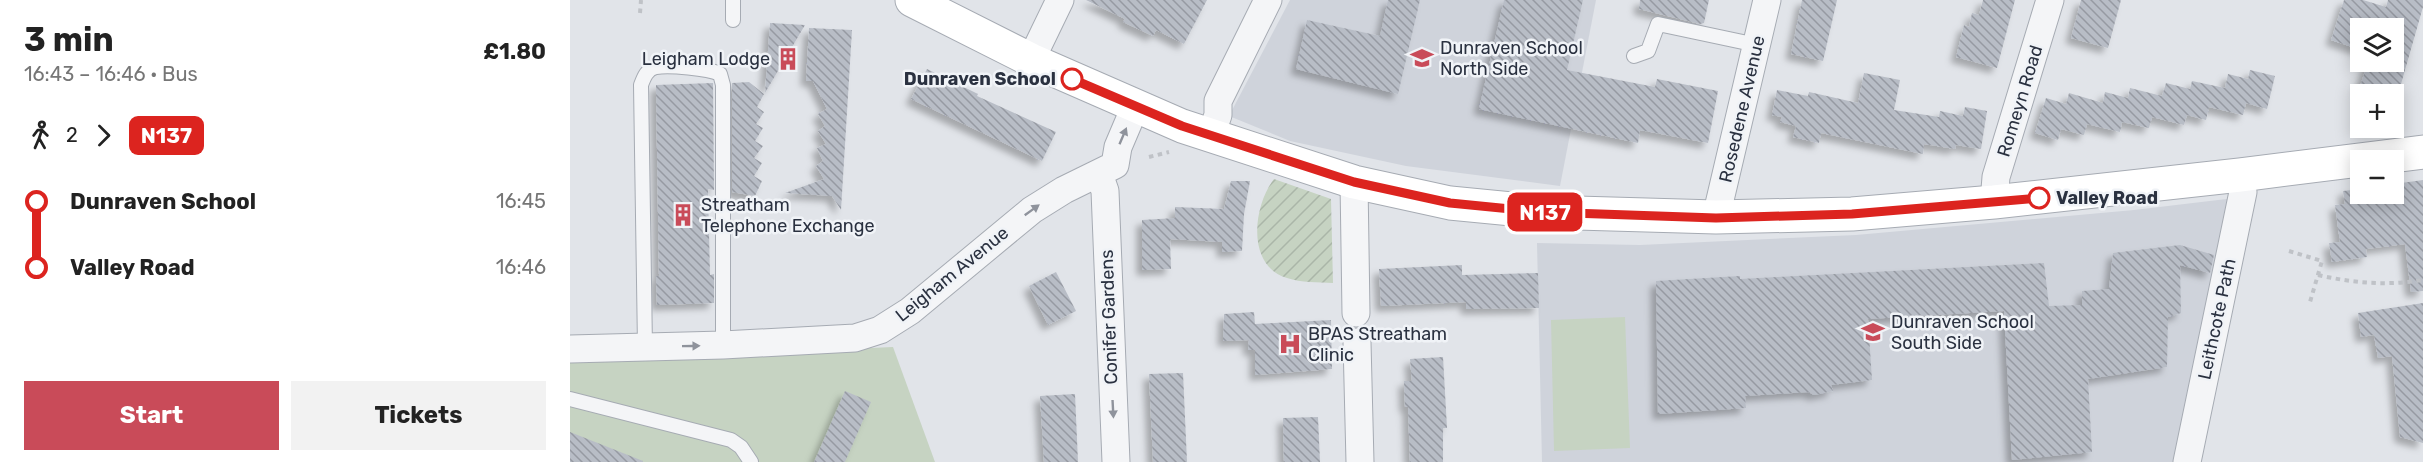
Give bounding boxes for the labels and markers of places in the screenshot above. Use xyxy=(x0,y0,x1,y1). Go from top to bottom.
place label: Dunraven School North Side xyxy=(1440,37,1583,80)
school or university icon: Dunraven School North Side xyxy=(1409,45,1435,71)
building icon: Leigham Lodge xyxy=(775,46,801,72)
place label: Leigham Lodge xyxy=(642,48,770,70)
place label: Dunraven School xyxy=(904,68,1056,90)
marker: Dunraven School xyxy=(1061,68,1083,90)
marker: Valley Road xyxy=(2028,187,2050,209)
place label: Valley Road xyxy=(2056,187,2158,209)
place label: Streatham Telephone Exchange xyxy=(701,194,875,237)
building icon: Streatham Telephone Exchange xyxy=(670,202,696,228)
place label: Dunraven School South Side xyxy=(1891,311,2034,354)
school or university icon: Dunraven School South Side xyxy=(1860,319,1886,345)
place label: BPAS Streatham Clinic xyxy=(1308,323,1447,366)
hospital icon: BPAS Streatham Clinic xyxy=(1277,331,1303,357)

